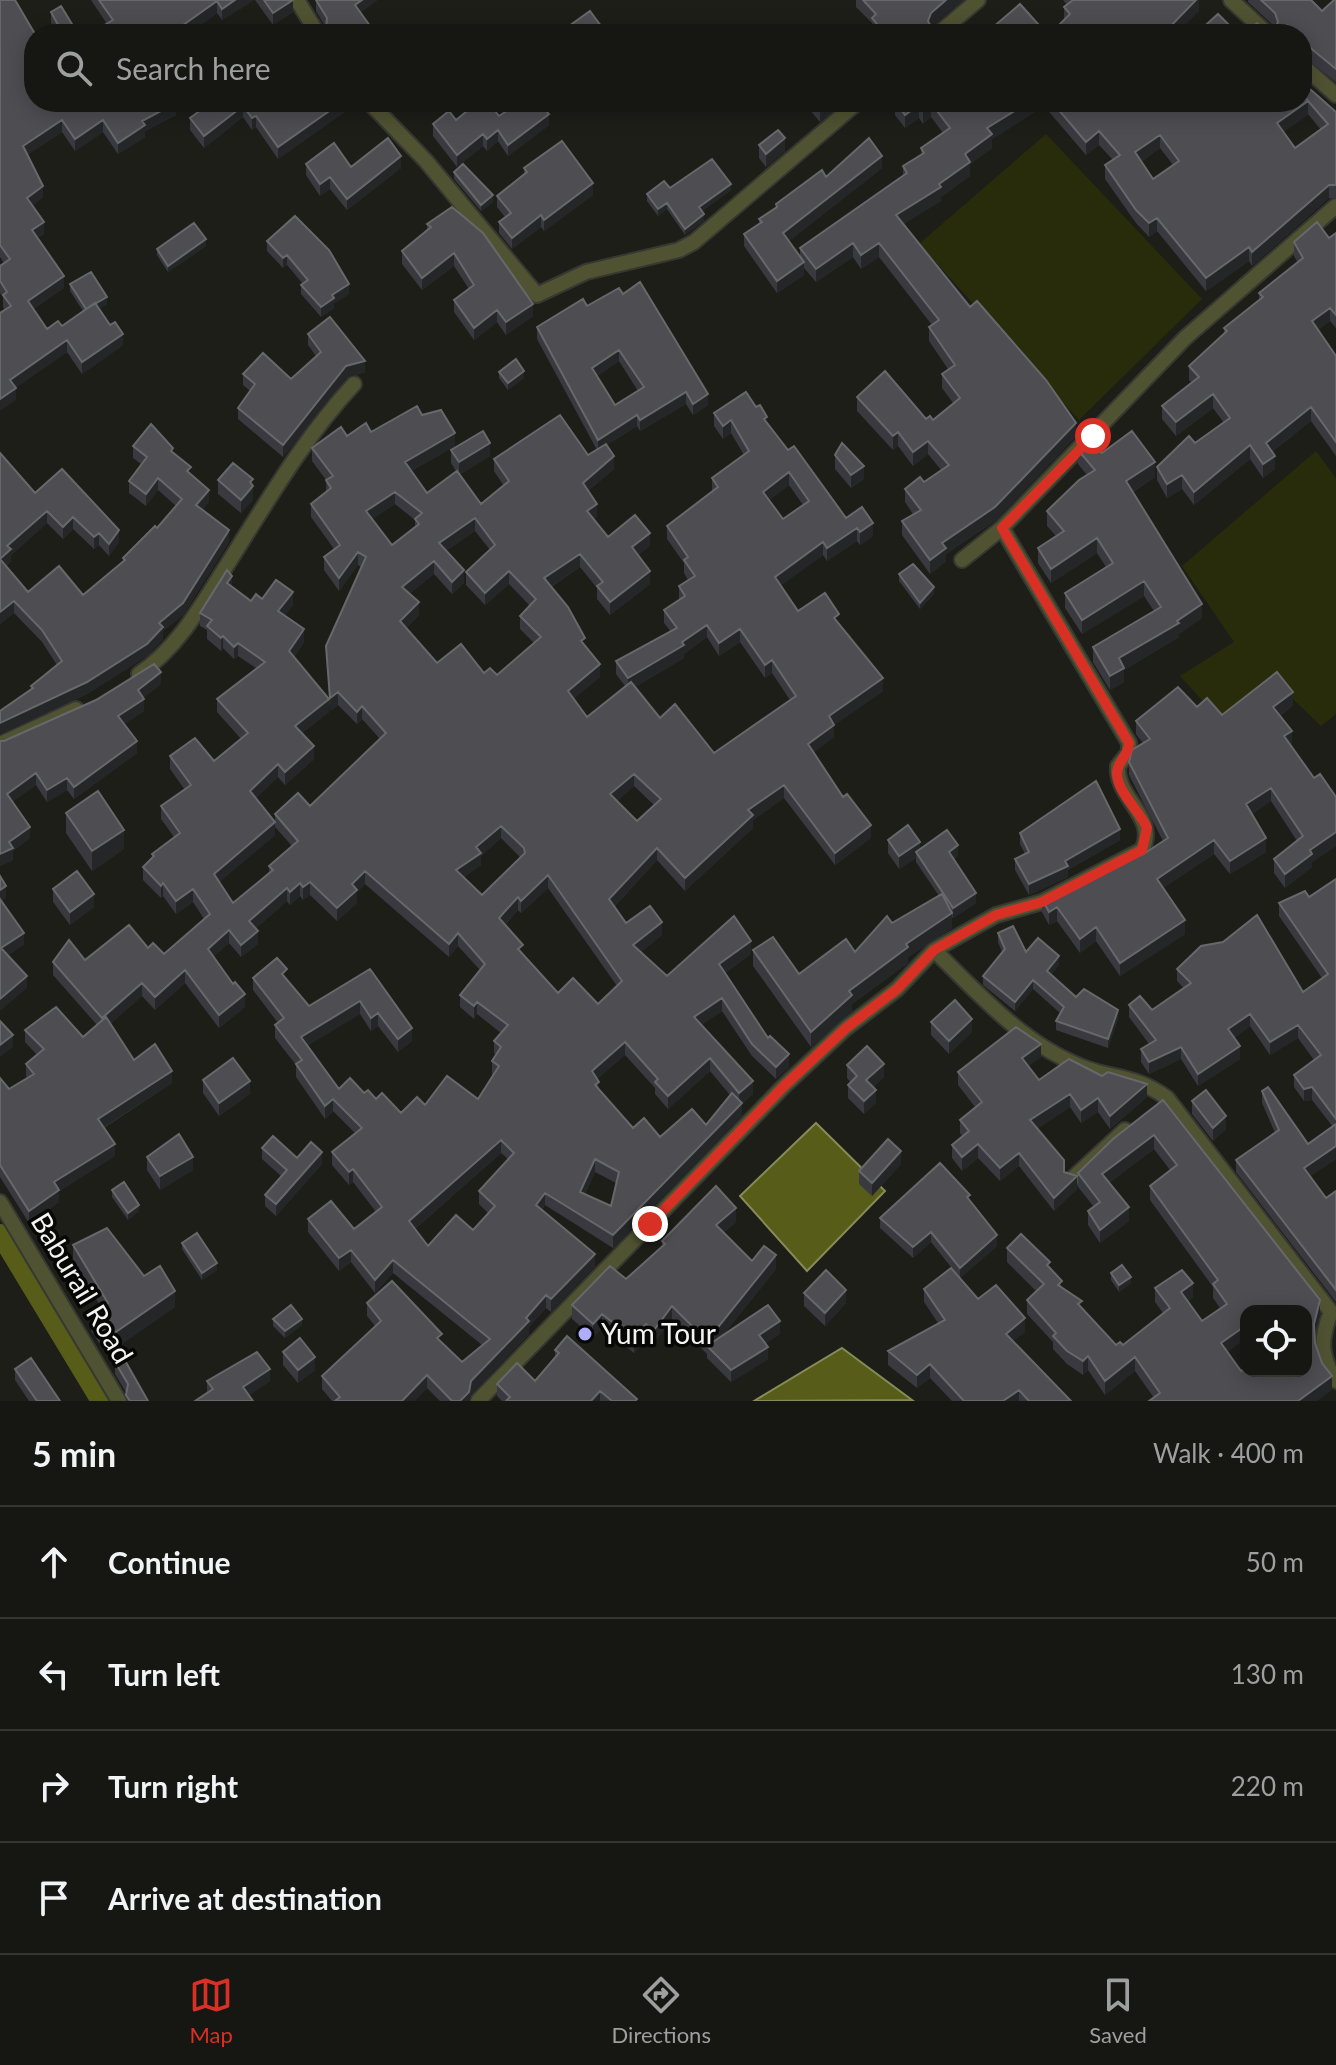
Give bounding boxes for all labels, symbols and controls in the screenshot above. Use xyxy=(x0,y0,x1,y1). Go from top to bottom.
search box xyxy=(24,24,1312,112)
icon: search xyxy=(52,46,96,90)
text: Search here xyxy=(116,50,271,86)
route start xyxy=(1075,418,1111,454)
street label: Baburail Road xyxy=(25,1206,141,1369)
route end xyxy=(632,1206,668,1242)
map controls xyxy=(1240,1305,1312,1377)
button: locate xyxy=(1240,1305,1312,1377)
place label: Yum Tour xyxy=(601,1316,716,1350)
marker: Yum Tour xyxy=(576,1325,594,1343)
text: 5 min xyxy=(32,1433,116,1474)
text: Walk · 400 m xyxy=(1153,1437,1304,1469)
icon: ahead xyxy=(32,1540,76,1584)
text: Continue xyxy=(108,1544,231,1580)
text: 50 m xyxy=(1246,1546,1304,1578)
icon: left xyxy=(32,1652,76,1696)
text: Turn left xyxy=(108,1656,220,1692)
text: 130 m xyxy=(1231,1658,1304,1690)
icon: right xyxy=(32,1764,76,1808)
text: Turn right xyxy=(108,1768,238,1804)
text: 220 m xyxy=(1231,1770,1304,1802)
icon: arrive xyxy=(32,1876,76,1920)
text: Arrive at destination xyxy=(108,1880,382,1916)
tab: Map xyxy=(189,1973,233,2048)
tab: Directions xyxy=(612,1973,711,2048)
tab: Saved xyxy=(1089,1973,1147,2048)

